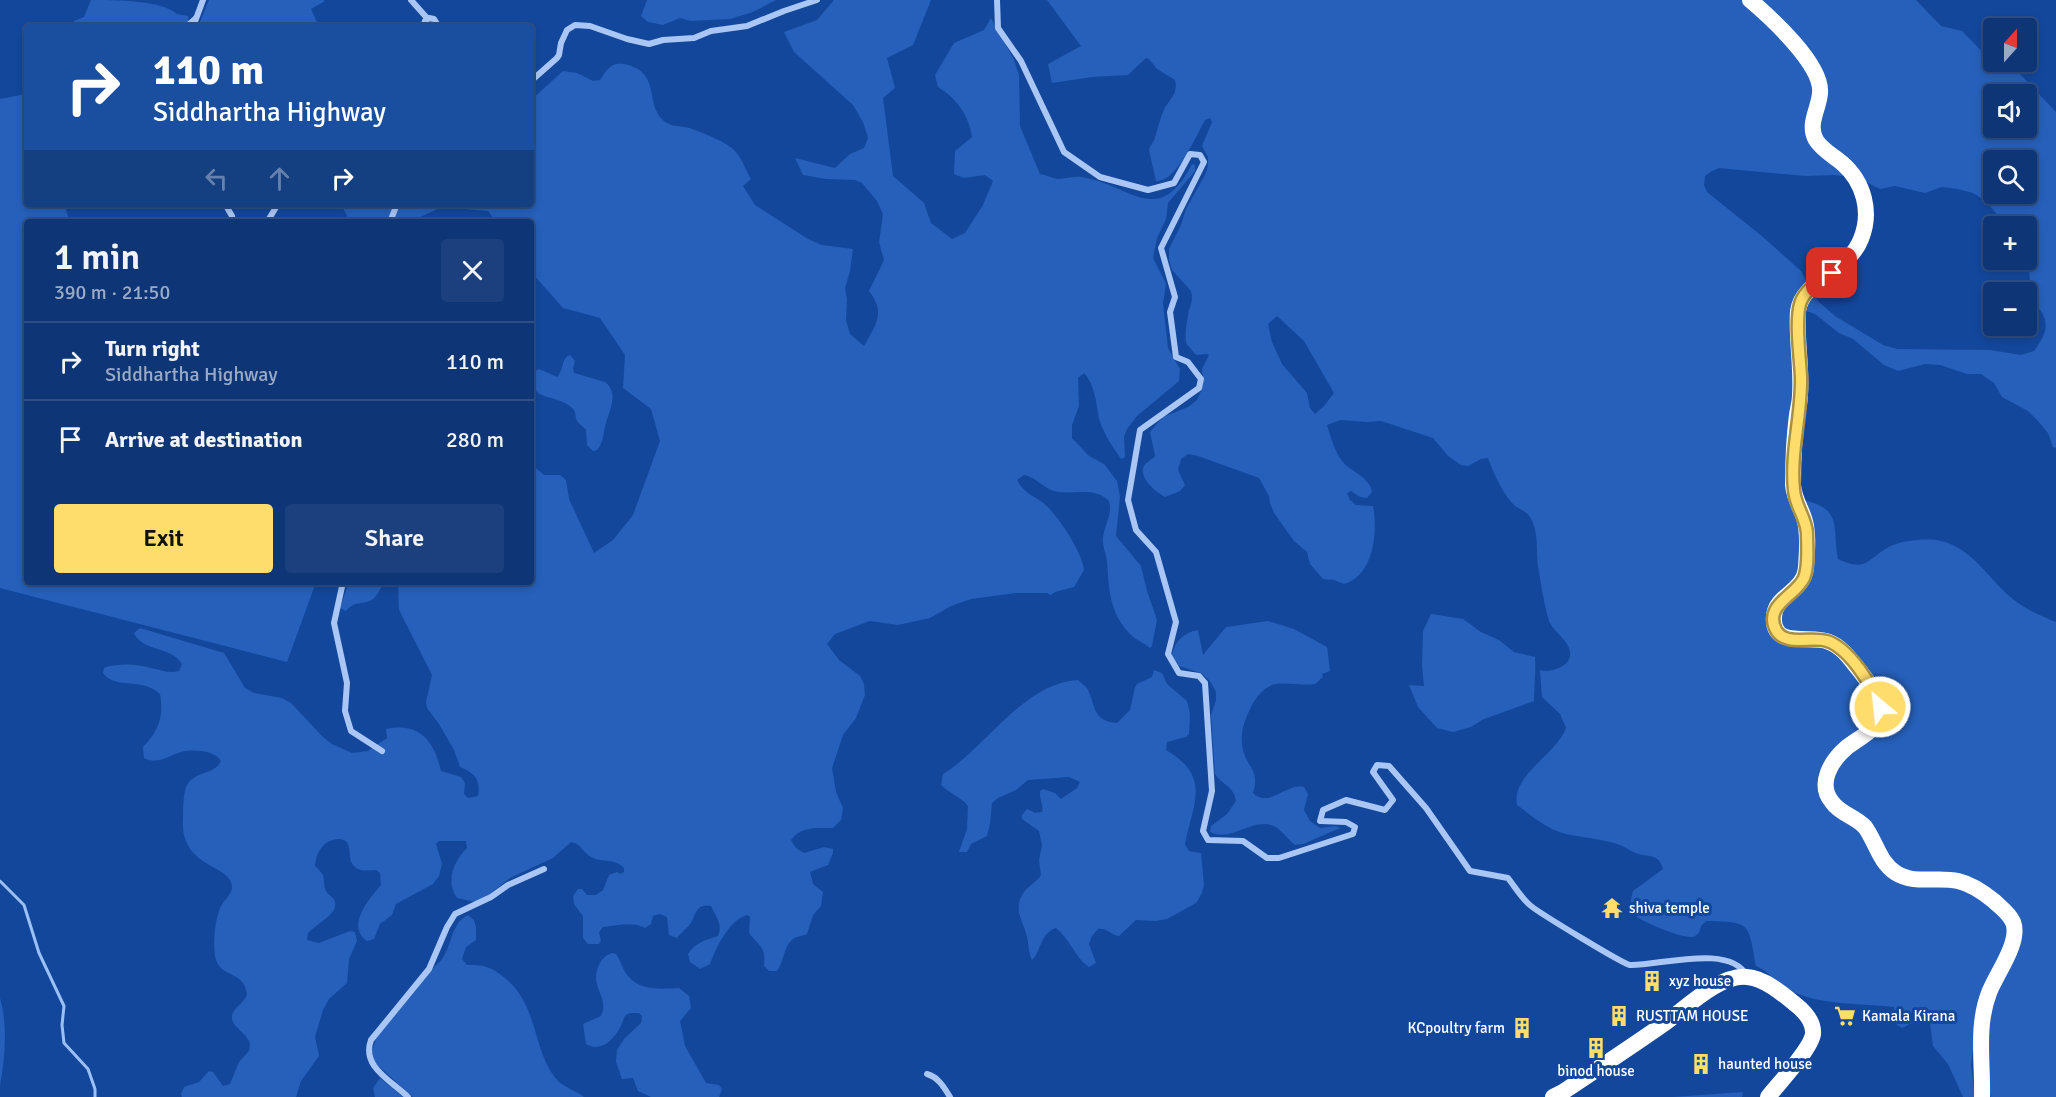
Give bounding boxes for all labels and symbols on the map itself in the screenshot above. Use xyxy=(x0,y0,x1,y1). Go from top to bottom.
north arrow xyxy=(1983,18,2037,72)
pin xyxy=(1806,247,1857,298)
position arrow xyxy=(1848,675,1912,739)
temple icon: shiva temple xyxy=(1600,896,1624,920)
place label: shiva temple xyxy=(1629,899,1710,917)
building icon: xyz house xyxy=(1640,969,1664,993)
place label: xyz house xyxy=(1669,972,1731,990)
building icon: RUSTTAM HOUSE xyxy=(1607,1004,1631,1028)
supermarket icon: Kamala Kirana xyxy=(1833,1004,1857,1028)
place label: RUSTTAM HOUSE xyxy=(1636,1007,1748,1025)
place label: Kamala Kirana xyxy=(1862,1007,1955,1025)
building icon: KCpoultry farm xyxy=(1510,1016,1534,1040)
place label: KCpoultry farm xyxy=(1407,1019,1505,1037)
building icon: binod house xyxy=(1584,1036,1608,1060)
building icon: haunted house xyxy=(1689,1052,1713,1076)
place label: haunted house xyxy=(1718,1055,1812,1073)
place label: binod house xyxy=(1557,1062,1635,1080)

